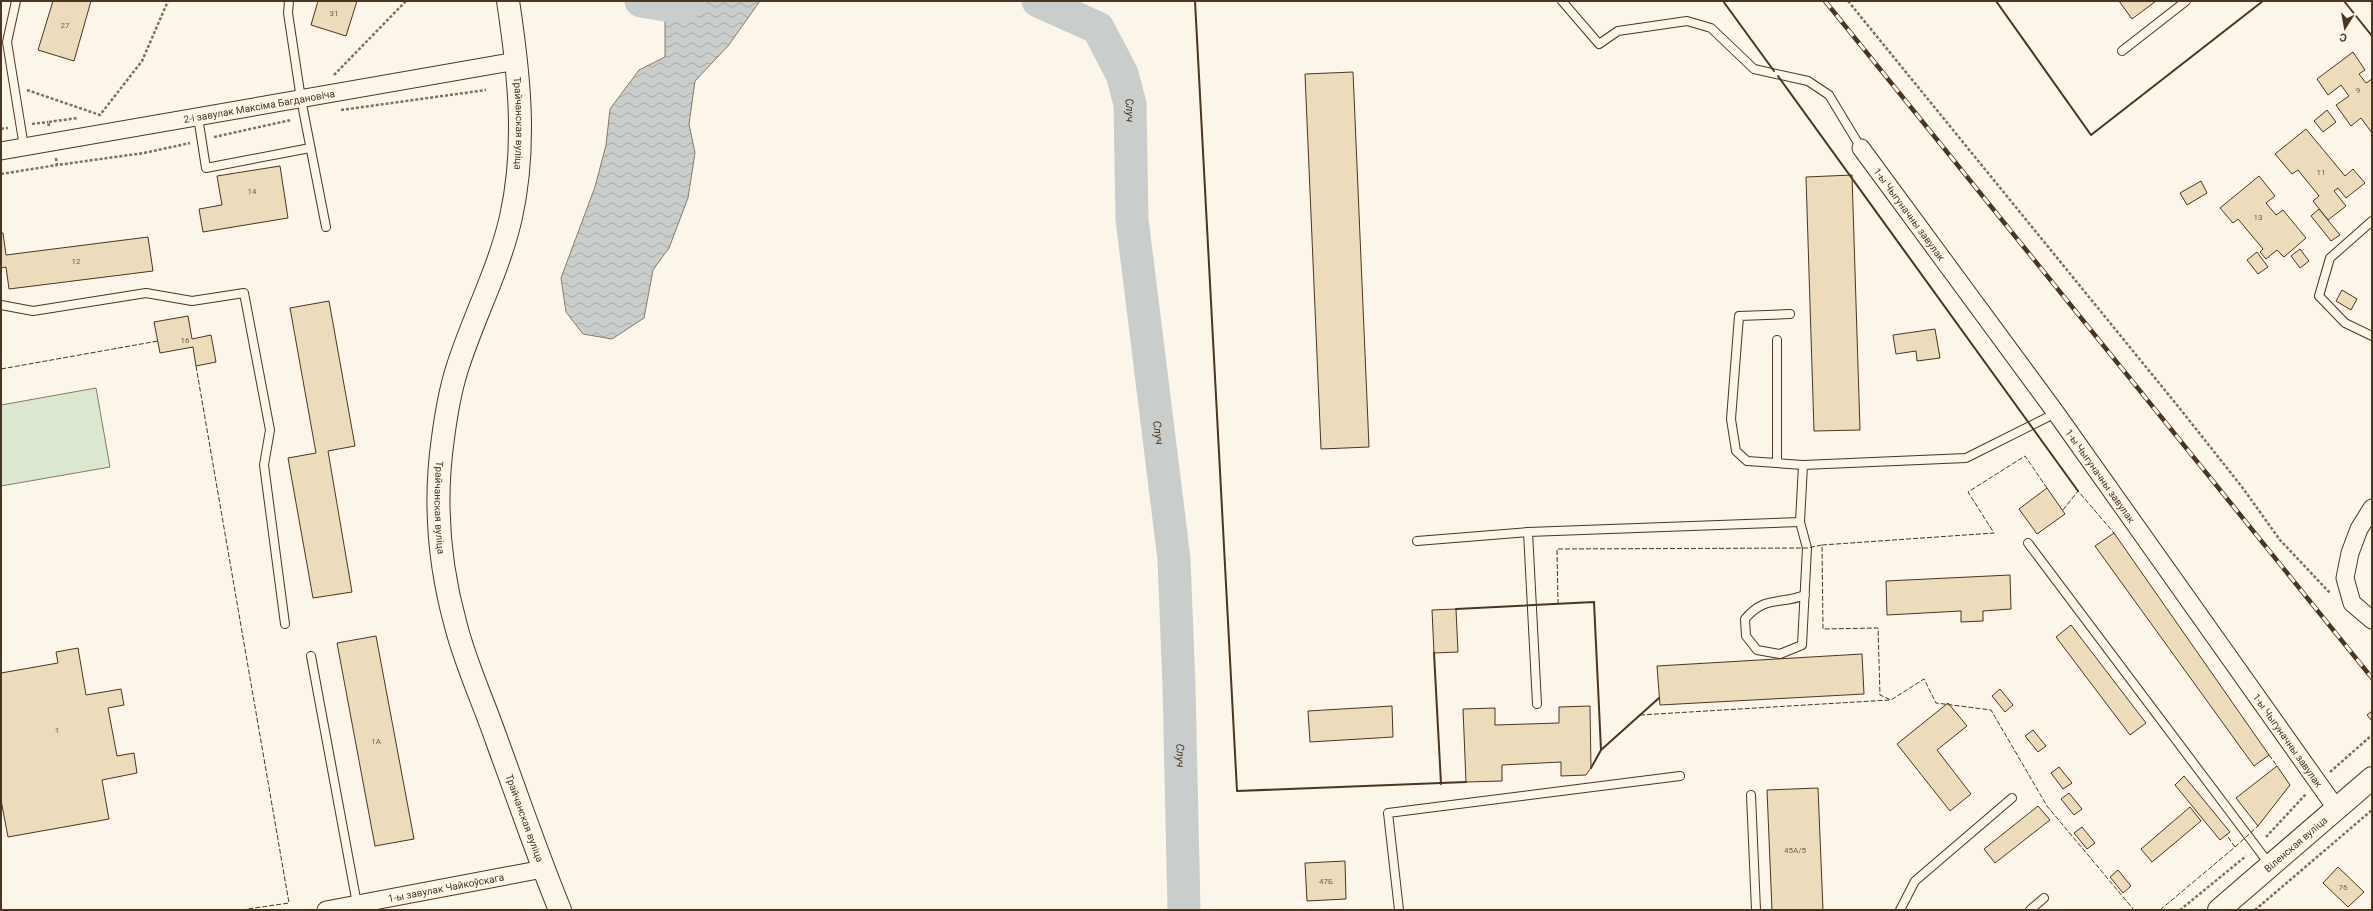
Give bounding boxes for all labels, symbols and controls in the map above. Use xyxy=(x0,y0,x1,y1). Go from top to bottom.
north arrow xyxy=(2325,8,2365,48)
house number: 31 xyxy=(330,9,339,18)
house number: 27 xyxy=(61,21,70,30)
text: С xyxy=(2338,30,2348,44)
street label: Трайчанская вуліца xyxy=(512,77,525,170)
house number: 9 xyxy=(2356,86,2360,95)
street label: 2-і завулак Максіма Багдановіча xyxy=(183,88,336,125)
water label: Случ xyxy=(1122,97,1136,123)
street label: 1-ы Чыгуначны завулак xyxy=(1871,166,1947,263)
house number: 11 xyxy=(2317,168,2326,177)
house number: 14 xyxy=(248,187,257,196)
house number: 13 xyxy=(2254,213,2263,222)
house number: 12 xyxy=(72,257,81,266)
house number: 16 xyxy=(181,336,190,345)
water label: Случ xyxy=(1150,420,1166,446)
street label: 1-ы Чыгуначны завулак xyxy=(2063,427,2137,526)
street label: Трайчанская вуліца xyxy=(433,461,447,555)
street label: 1-ы Чыгуначны завулак xyxy=(2251,691,2325,790)
house number: 1 xyxy=(55,726,59,735)
house number: 1А xyxy=(371,737,382,746)
water label: Случ xyxy=(1173,743,1187,768)
street label: Трайчанская вуліца xyxy=(504,773,546,864)
street label: Віленская вуліца xyxy=(2262,814,2329,875)
house number: 45А/5 xyxy=(1784,846,1807,855)
street label: 1-ы завулак Чайкоўскага xyxy=(387,871,505,904)
house number: 47Б xyxy=(1319,877,1333,886)
house number: 76 xyxy=(2339,883,2348,892)

